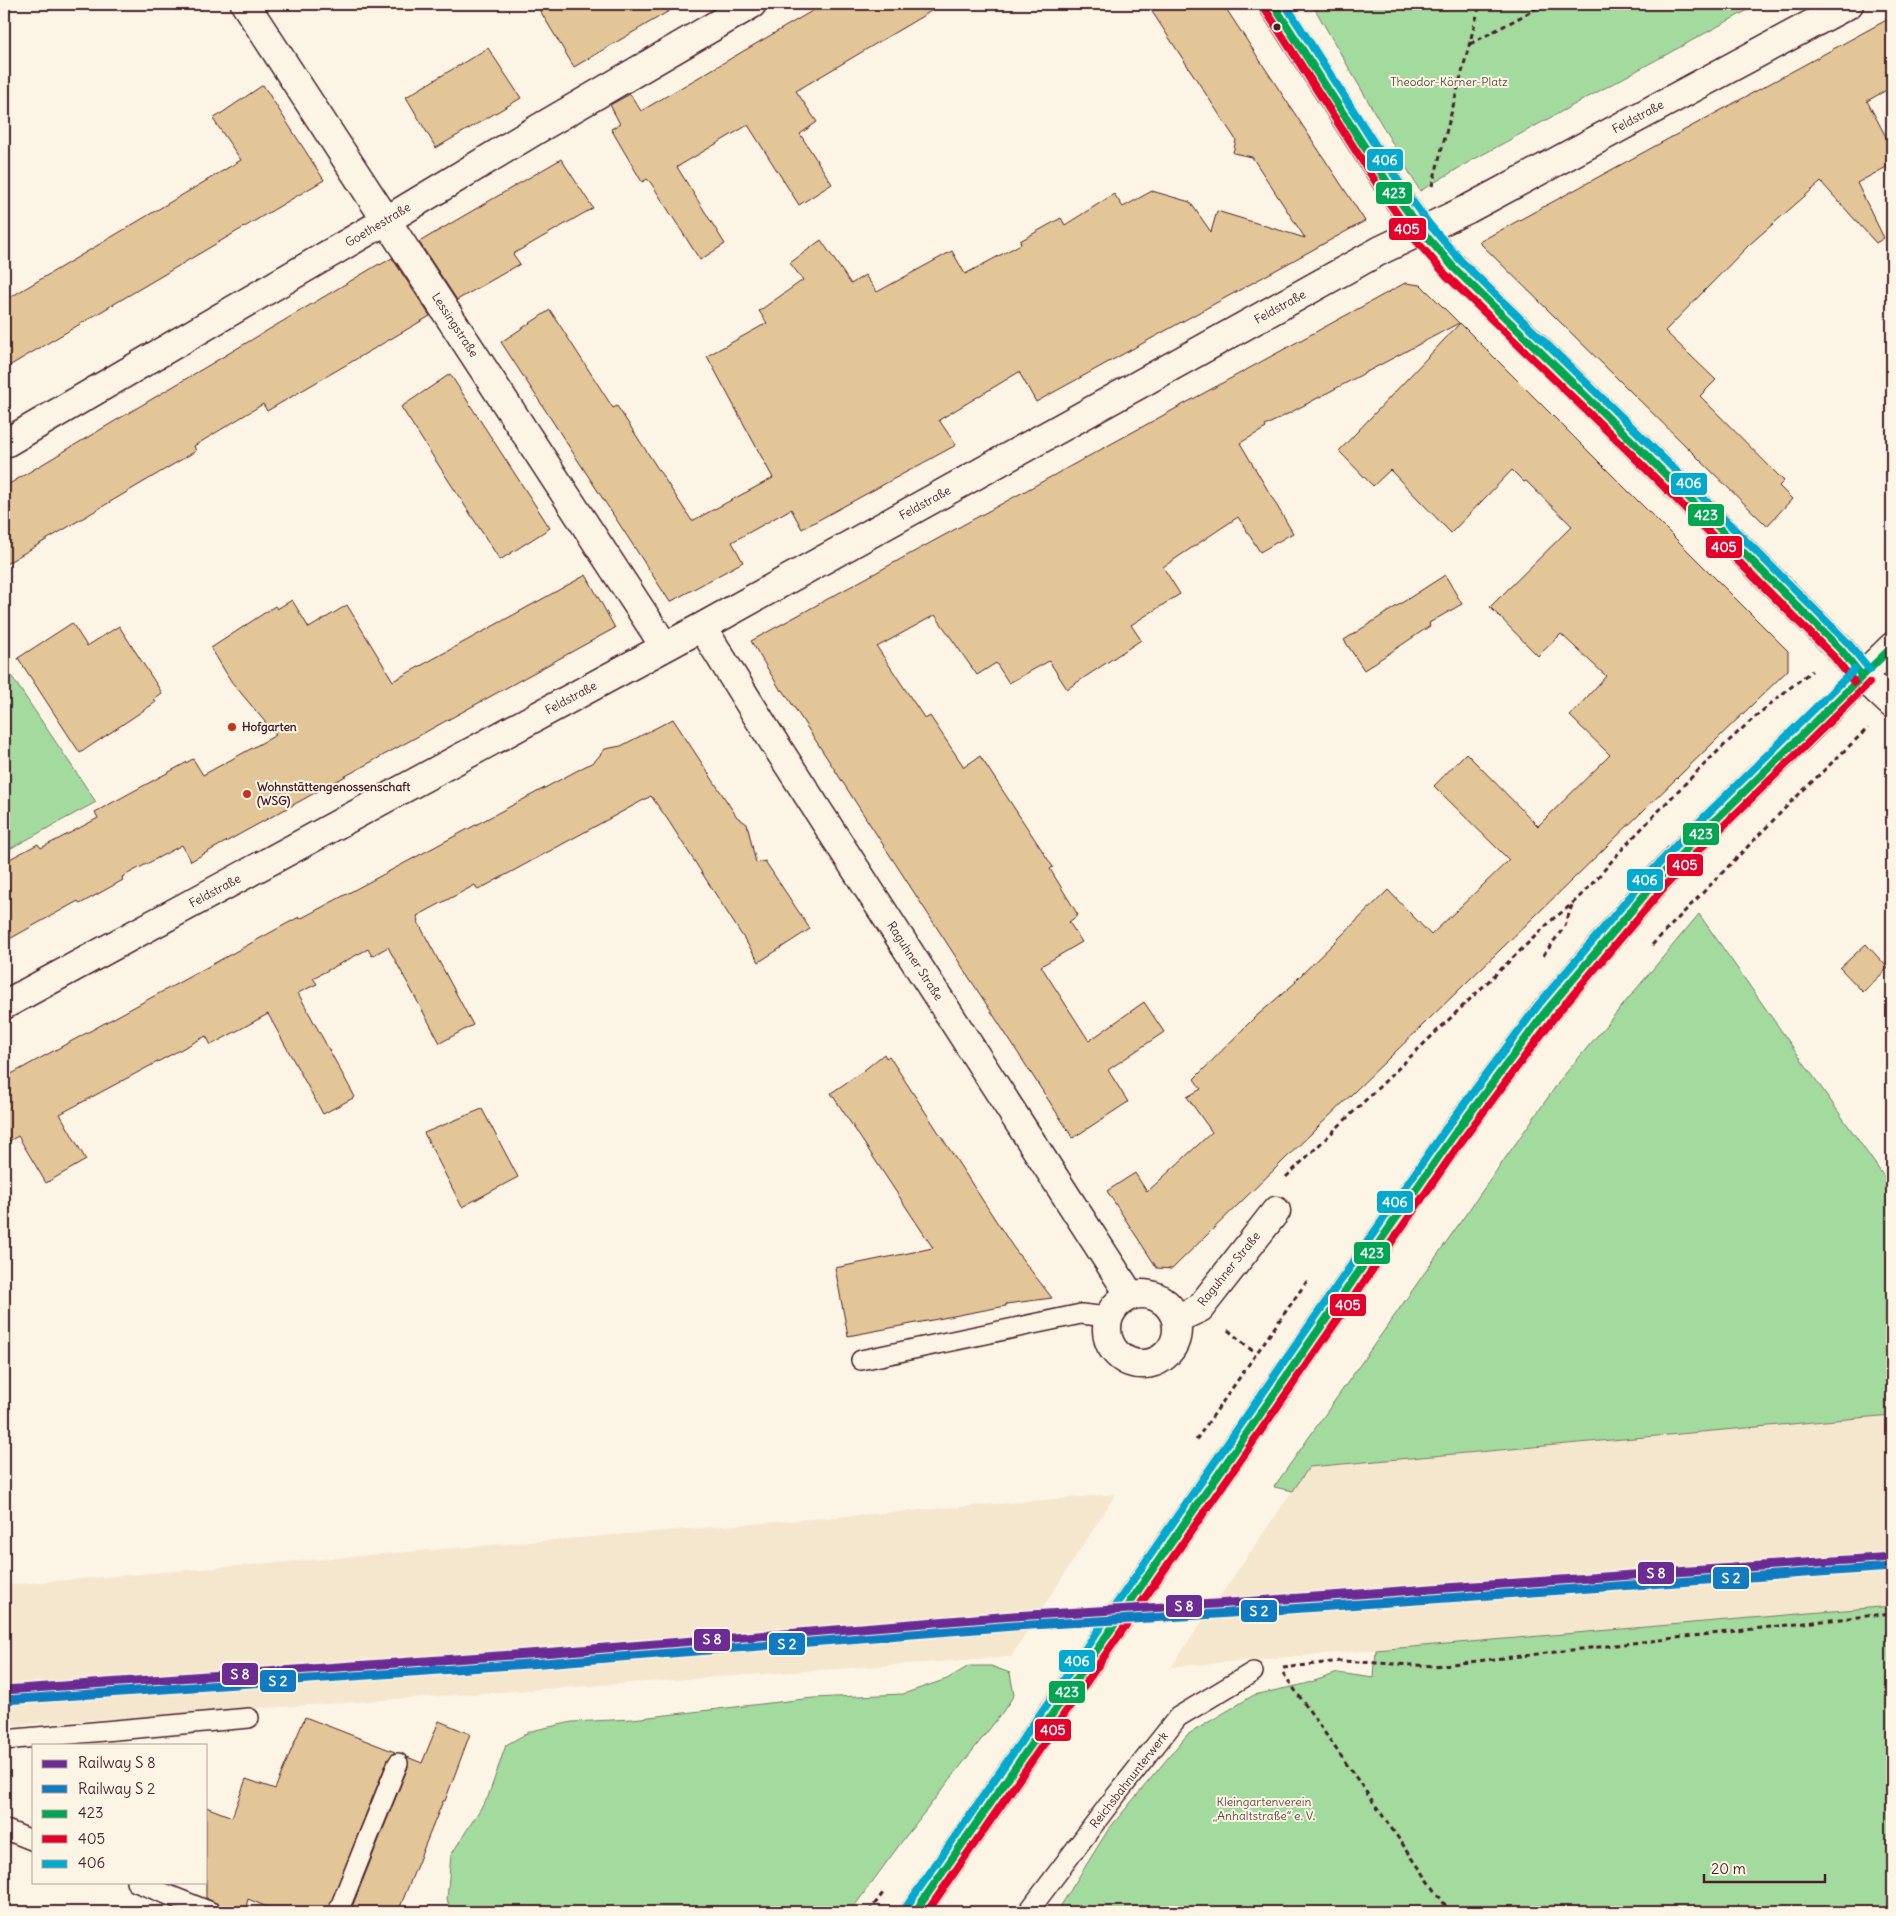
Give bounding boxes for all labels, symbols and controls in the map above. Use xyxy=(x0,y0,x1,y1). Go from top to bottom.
unlabelled marker xyxy=(1272,22,1282,32)
park label: Theodor-Körner-Platz xyxy=(1390,74,1508,89)
street label: Feldstraße xyxy=(1609,97,1666,136)
line badge: 406 xyxy=(1366,148,1404,172)
text: 406 xyxy=(1372,151,1398,169)
line badge: 423 xyxy=(1375,181,1413,205)
text: 423 xyxy=(1382,184,1406,202)
street label: Goethestraße xyxy=(342,199,413,250)
line badge: 405 xyxy=(1388,217,1427,241)
text: 405 xyxy=(1394,220,1420,238)
street label: Feldstraße xyxy=(1251,286,1308,327)
street label: Lessingstraße xyxy=(429,290,482,360)
line badge: 406 xyxy=(1670,472,1708,496)
text: 406 xyxy=(1676,474,1702,492)
street label: Feldstraße xyxy=(896,482,953,523)
line badge: 423 xyxy=(1687,503,1725,527)
text: 423 xyxy=(1694,506,1718,524)
line badge: 405 xyxy=(1705,535,1743,559)
text: 405 xyxy=(1711,538,1737,556)
street label: Feldstraße xyxy=(542,678,599,717)
place label: Hofgarten xyxy=(242,719,297,735)
marker: Hofgarten xyxy=(226,721,238,733)
place label: Wohnstättengenossenschaft (WSG) xyxy=(257,779,411,809)
marker: Wohnstättengenossenschaft (WSG) xyxy=(241,788,253,800)
line badge: 423 xyxy=(1682,822,1720,846)
text: 423 xyxy=(1689,825,1713,843)
line badge: 405 xyxy=(1666,853,1704,877)
text: 405 xyxy=(1672,856,1698,874)
line badge: 406 xyxy=(1626,868,1664,892)
street label: Feldstraße xyxy=(186,871,243,910)
text: 406 xyxy=(1632,871,1658,889)
street label: Raguhner Straße xyxy=(884,918,947,1003)
line badge: 406 xyxy=(1376,1190,1414,1214)
text: 406 xyxy=(1382,1193,1408,1211)
street label: Raguhner Straße xyxy=(1194,1228,1263,1309)
line badge: 423 xyxy=(1353,1241,1391,1265)
text: 423 xyxy=(1360,1244,1384,1262)
line badge: 405 xyxy=(1329,1293,1367,1317)
text: 405 xyxy=(1335,1296,1361,1314)
line badge: S 8 xyxy=(1637,1561,1675,1585)
text: S 8 xyxy=(1646,1564,1666,1582)
line badge: S 2 xyxy=(1712,1566,1750,1590)
text: S 2 xyxy=(1722,1569,1741,1587)
line badge: S 8 xyxy=(1165,1594,1203,1618)
text: S 8 xyxy=(1174,1597,1194,1615)
line badge: S 2 xyxy=(1240,1599,1278,1623)
text: S 2 xyxy=(1250,1602,1269,1620)
line badge: S 8 xyxy=(693,1628,731,1652)
text: S 8 xyxy=(702,1630,722,1648)
line badge: S 2 xyxy=(768,1632,806,1656)
text: S 2 xyxy=(778,1635,797,1653)
line badge: 406 xyxy=(1058,1649,1096,1673)
text: 406 xyxy=(1064,1652,1090,1670)
line badge: S 8 xyxy=(221,1662,259,1686)
text: S 8 xyxy=(230,1665,250,1683)
line badge: S 2 xyxy=(259,1669,297,1693)
text: S 2 xyxy=(269,1672,288,1690)
line badge: 423 xyxy=(1048,1680,1086,1704)
text: 423 xyxy=(1055,1683,1079,1701)
line badge: 405 xyxy=(1034,1718,1072,1742)
text: 405 xyxy=(1040,1721,1066,1739)
street label: Reichsbahnunterwerk xyxy=(1086,1728,1171,1831)
legend xyxy=(32,1744,208,1884)
text: Railway S 8 xyxy=(78,1753,156,1772)
text: Railway S 2 xyxy=(78,1779,155,1798)
park label: Kleingartenverein „Anhaltstraße“ e. V. xyxy=(1213,1794,1315,1823)
text: 423 xyxy=(78,1803,103,1822)
text: 405 xyxy=(78,1829,105,1848)
scale bar xyxy=(1704,1851,1825,1883)
text: 406 xyxy=(78,1853,105,1872)
text: 20 m xyxy=(1711,1859,1746,1878)

